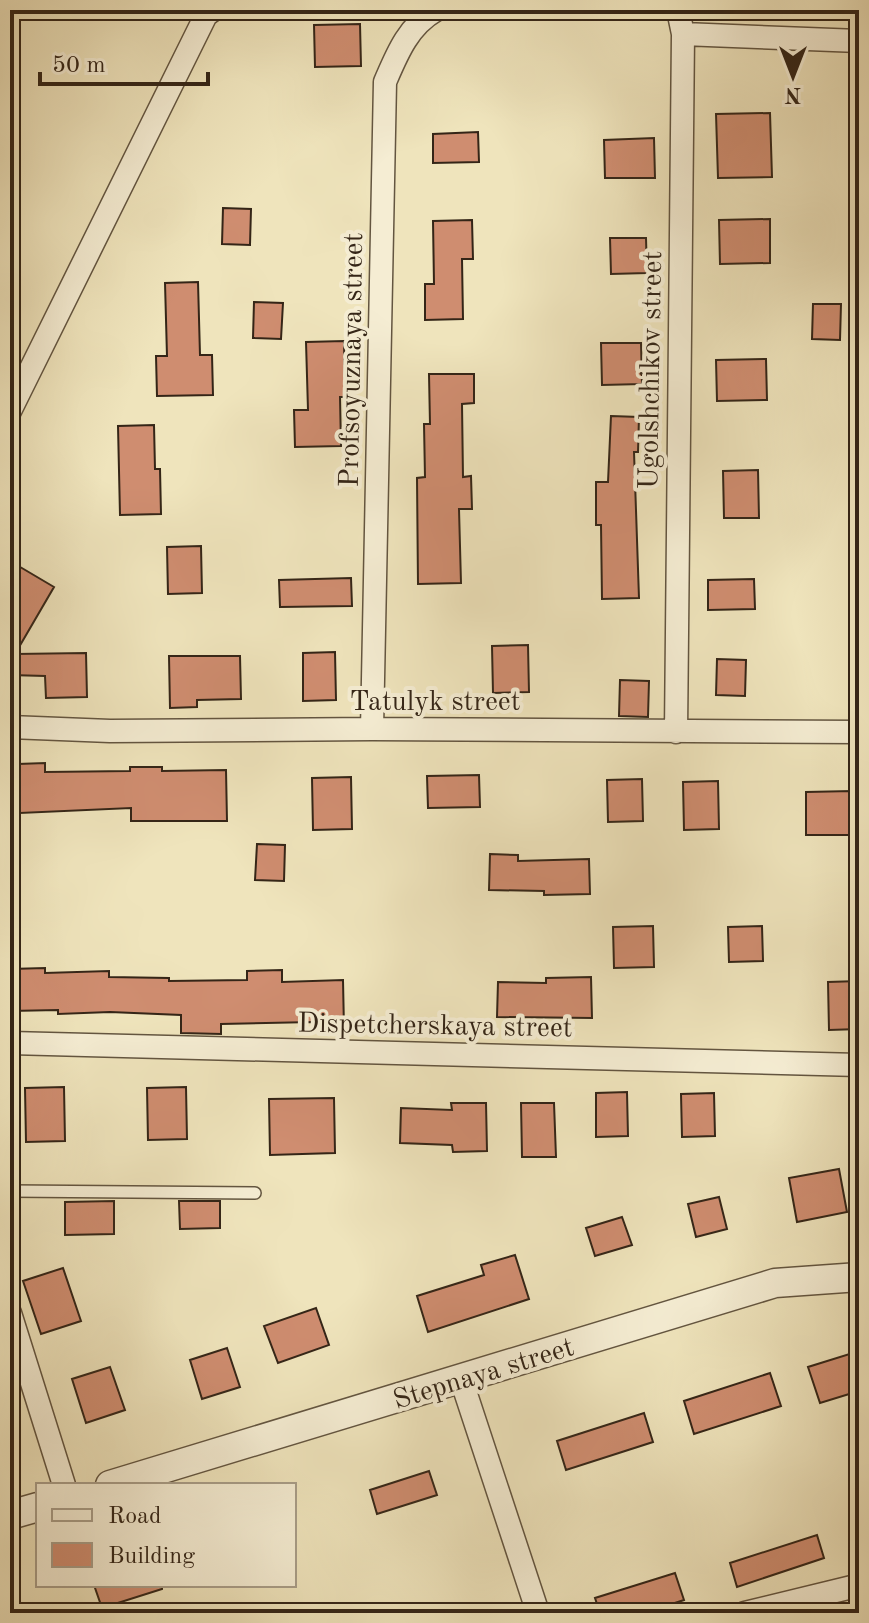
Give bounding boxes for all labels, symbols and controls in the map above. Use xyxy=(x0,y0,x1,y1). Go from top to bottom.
scale bar xyxy=(40,36,208,86)
north arrow xyxy=(753,36,833,116)
text: 50 m xyxy=(52,54,106,78)
text: N xyxy=(784,83,801,105)
street label: Profsoyuznaya street xyxy=(337,232,369,488)
street label: Ugolshchikov street xyxy=(636,251,668,490)
street label: Tatulyk street xyxy=(350,689,520,717)
street label: Dispetcherskaya street xyxy=(297,1011,573,1043)
street label: Stepnaya street xyxy=(390,1334,578,1416)
legend xyxy=(36,1483,296,1587)
text: Road xyxy=(108,1505,161,1529)
text: Building xyxy=(108,1545,195,1569)

